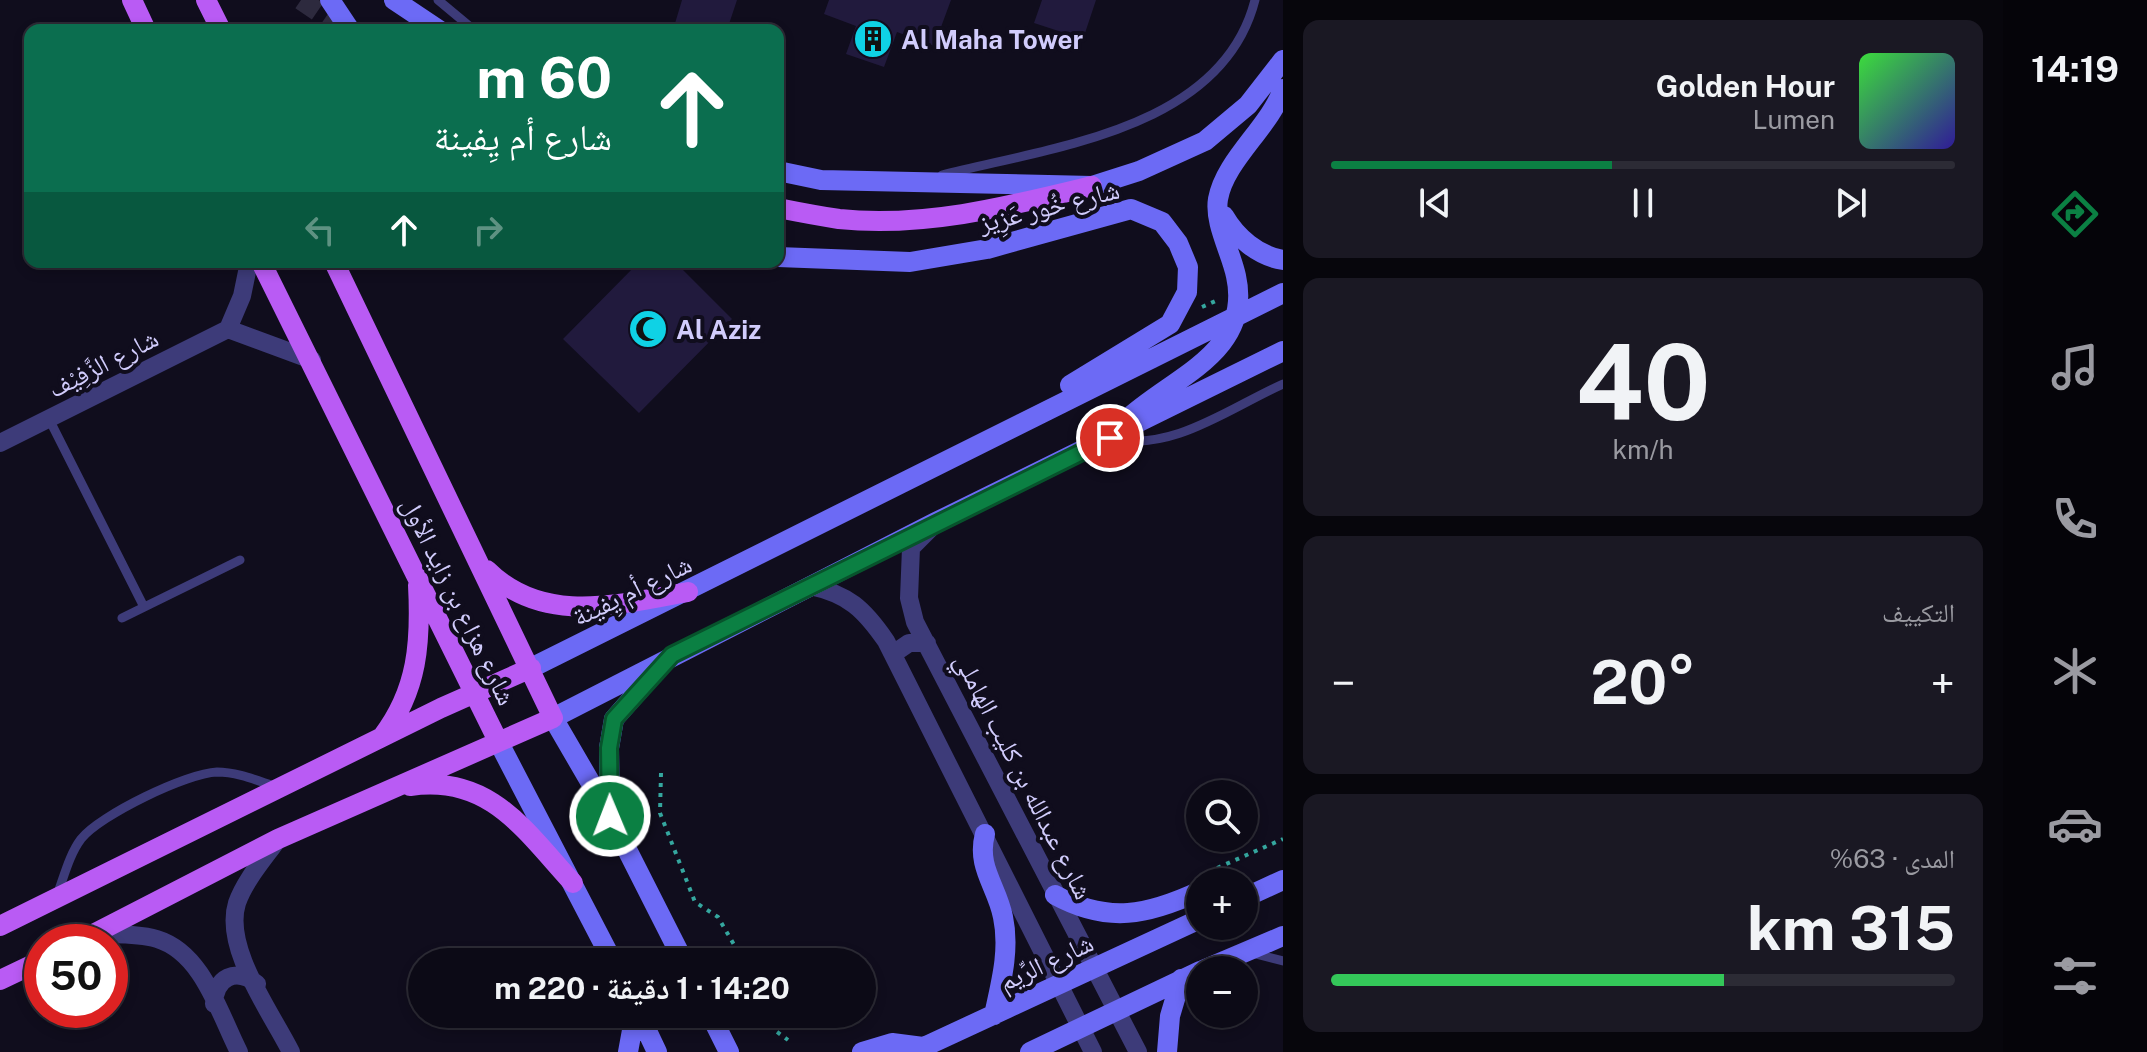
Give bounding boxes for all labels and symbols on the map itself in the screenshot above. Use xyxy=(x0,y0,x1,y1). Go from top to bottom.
building icon: Al Maha Tower xyxy=(852,18,894,60)
place label: Al Maha Tower xyxy=(901,24,1083,55)
street label: شارع خُور عَزِيز xyxy=(974,174,1124,243)
mosque icon: Al Aziz xyxy=(627,308,669,350)
place label: Al Aziz xyxy=(676,314,761,345)
street label: شارع الزَّفِيْف xyxy=(43,322,164,405)
pin xyxy=(1076,404,1144,472)
street label: شارع هزاع بن زايد الأول xyxy=(394,492,523,710)
street label: شارع أم يِفينة xyxy=(567,548,698,636)
street label: شارع عبدالله بن كليب الهاملي xyxy=(943,648,1100,907)
position arrow xyxy=(568,774,652,858)
speed limit sign: 50 xyxy=(24,924,128,1028)
street label: شارع الرِّيم xyxy=(994,927,1099,999)

